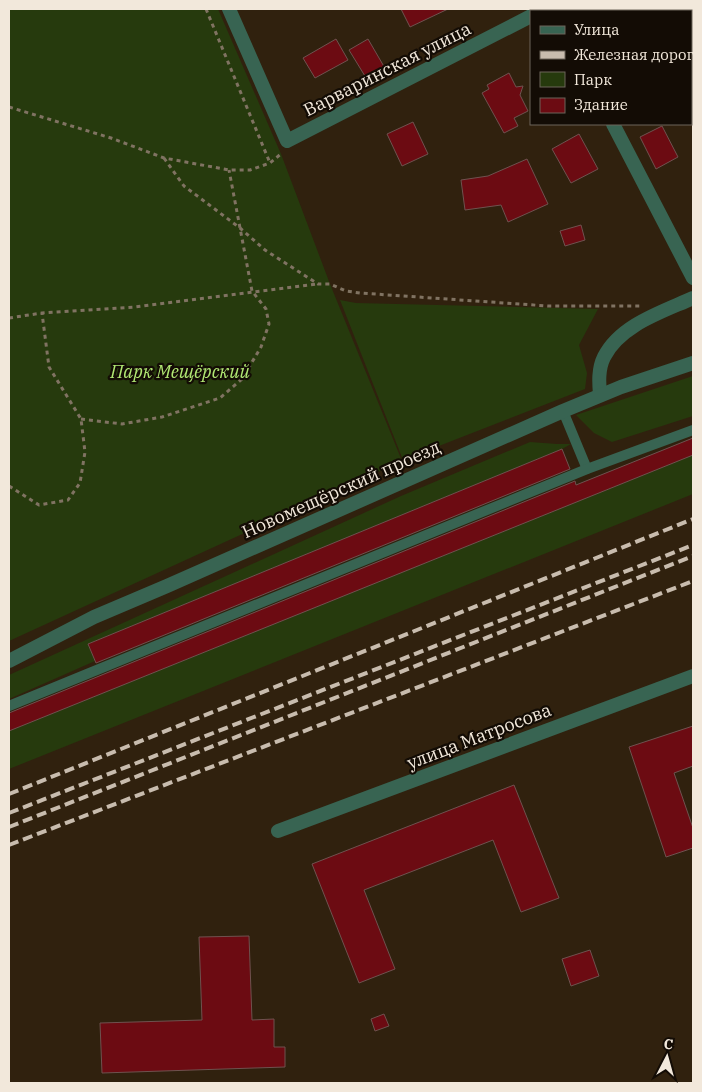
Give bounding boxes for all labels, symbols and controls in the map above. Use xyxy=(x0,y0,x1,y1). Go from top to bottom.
legend xyxy=(530,10,692,125)
street label: Варваринская улица xyxy=(299,17,475,121)
text: Улица xyxy=(574,20,619,39)
text: Железная дорога xyxy=(574,45,702,64)
text: Парк xyxy=(574,70,612,89)
text: Здание xyxy=(574,95,628,114)
park label: Парк Мещёрский xyxy=(109,360,250,383)
street label: Новомещёрский проезд xyxy=(238,435,444,543)
street label: улица Матросова xyxy=(403,698,555,774)
north arrow xyxy=(642,1032,692,1082)
text: С xyxy=(663,1035,674,1054)

